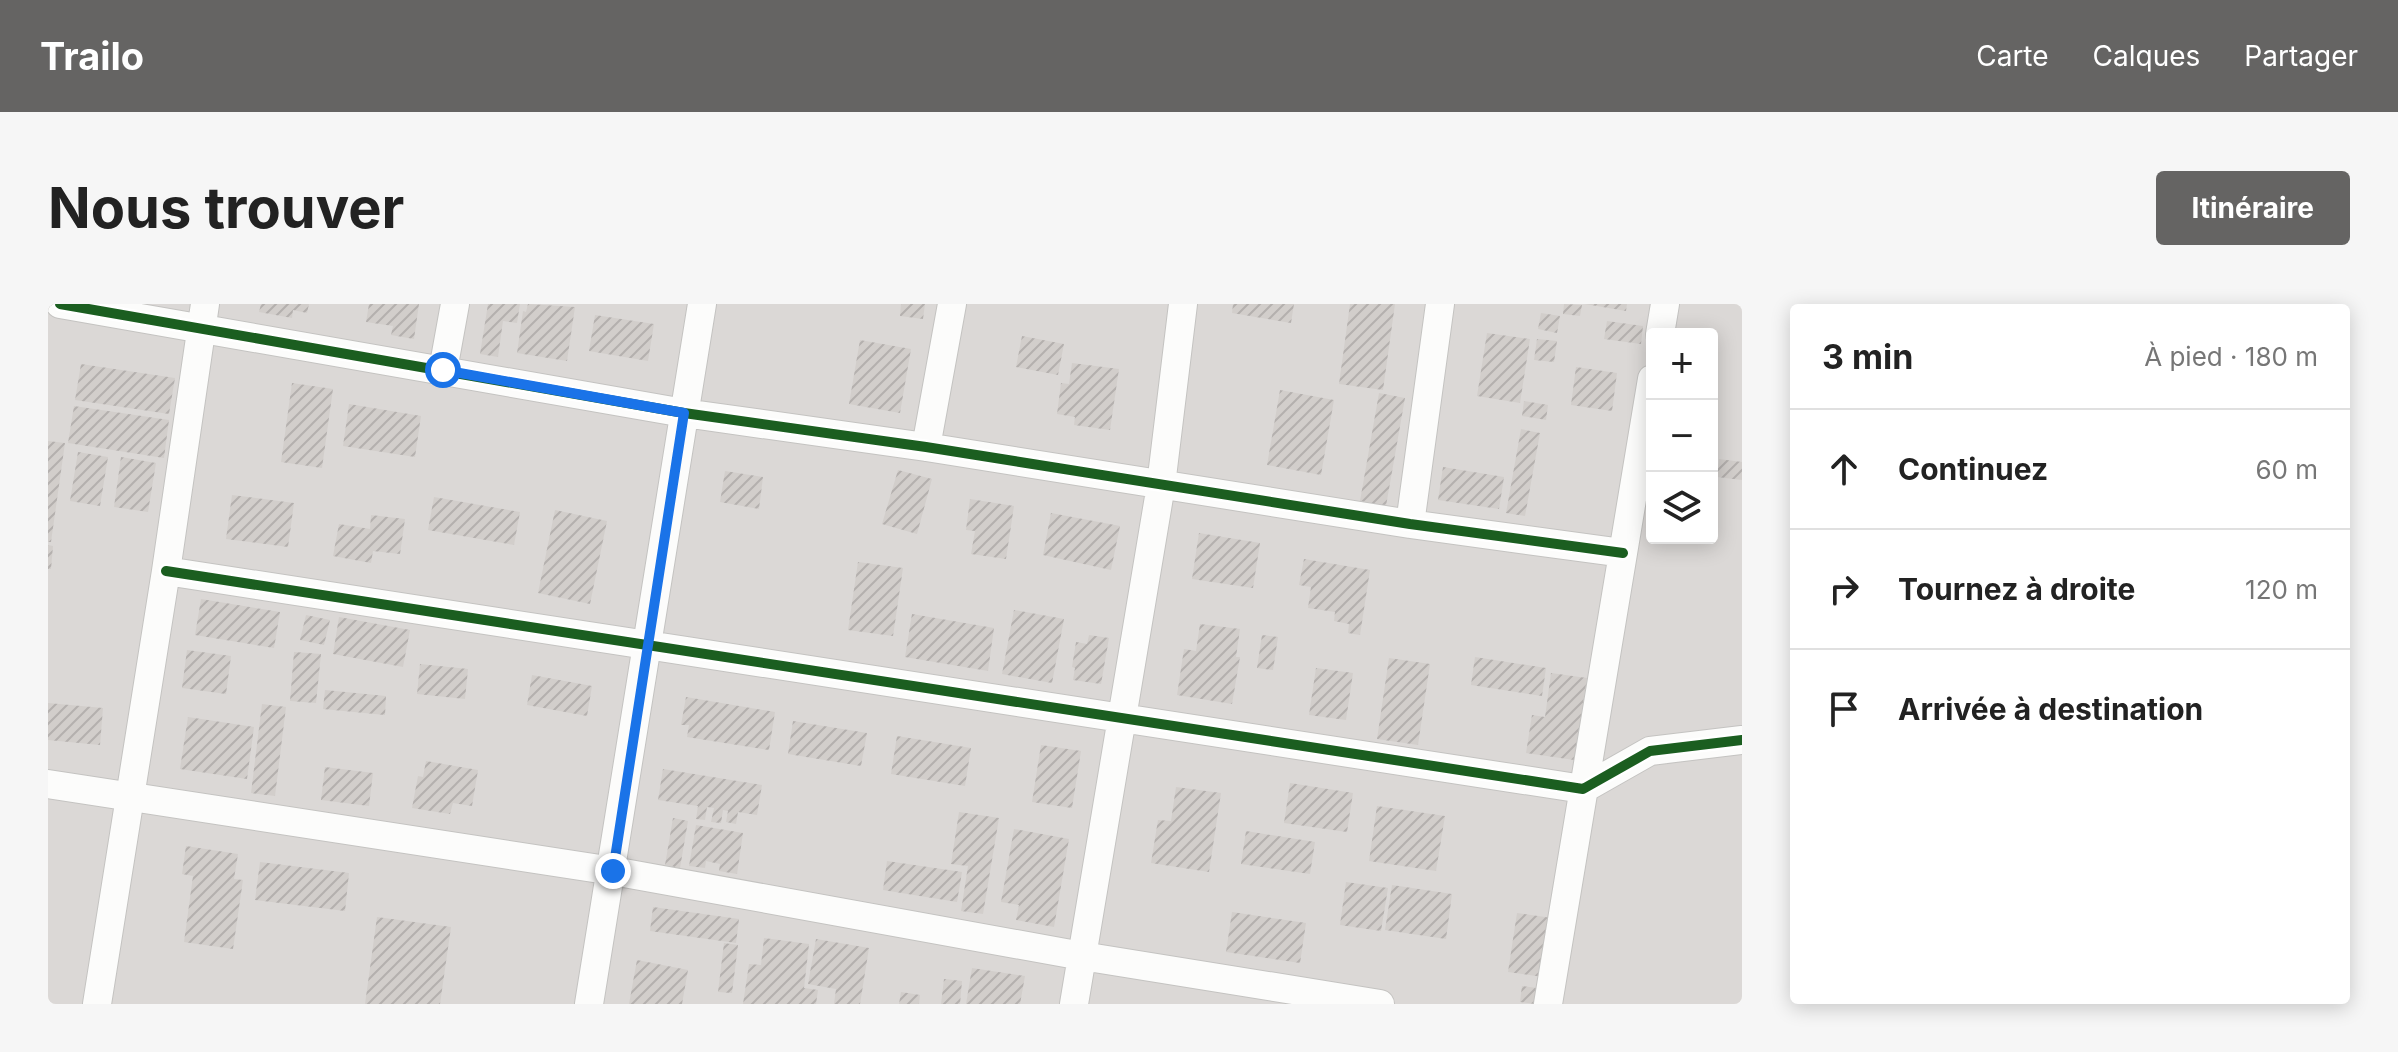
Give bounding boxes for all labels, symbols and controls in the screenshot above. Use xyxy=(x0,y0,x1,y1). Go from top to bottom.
text: Trailo xyxy=(40,33,144,79)
text: Carte xyxy=(1976,39,2049,73)
text: Calques xyxy=(2093,39,2200,73)
text: Partager xyxy=(2244,39,2358,73)
button: Itinéraire xyxy=(2156,171,2350,245)
text: Nous trouver xyxy=(48,174,404,242)
map controls xyxy=(1646,328,1718,544)
button: + xyxy=(1646,328,1718,400)
text: 3 min xyxy=(1822,336,1913,377)
text: À pied · 180 m xyxy=(2144,341,2318,372)
route start xyxy=(425,352,461,388)
button: − xyxy=(1646,400,1718,472)
icon: ahead xyxy=(1822,447,1866,491)
text: Continuez xyxy=(1898,451,2048,487)
text: 60 m xyxy=(2255,454,2318,485)
button: layers xyxy=(1646,472,1718,544)
icon: right xyxy=(1822,567,1866,611)
text: Tournez à droite xyxy=(1898,571,2135,607)
text: 120 m xyxy=(2245,574,2318,605)
icon: arrive xyxy=(1822,687,1866,731)
text: Arrivée à destination xyxy=(1898,691,2203,727)
route end xyxy=(595,853,631,889)

